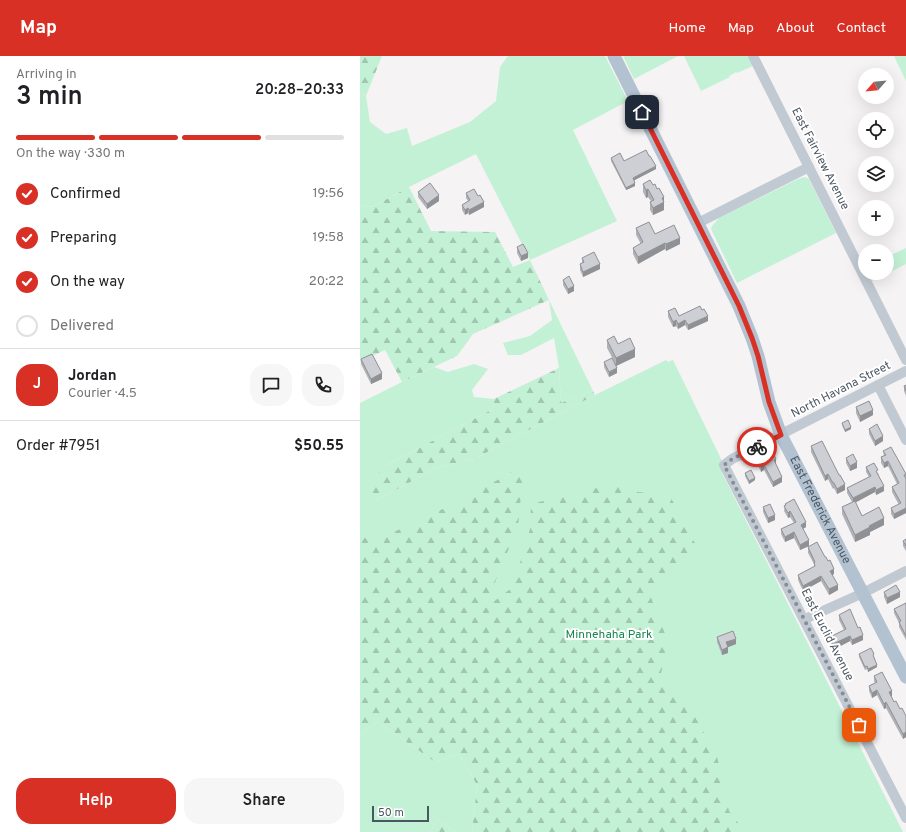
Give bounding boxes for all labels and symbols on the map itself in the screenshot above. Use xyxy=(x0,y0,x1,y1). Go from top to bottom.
north arrow xyxy=(858,68,894,104)
pin xyxy=(625,95,659,129)
street label: East Fairview Avenue xyxy=(787,105,853,213)
street label: North Havana Street xyxy=(789,358,893,422)
courier xyxy=(737,427,777,467)
street label: East Frederick Avenue xyxy=(785,454,854,567)
street label: East Euclid Avenue xyxy=(797,586,857,684)
park label: Minnehaha Park xyxy=(566,627,652,643)
pin xyxy=(842,708,876,742)
scale bar xyxy=(372,804,429,823)

